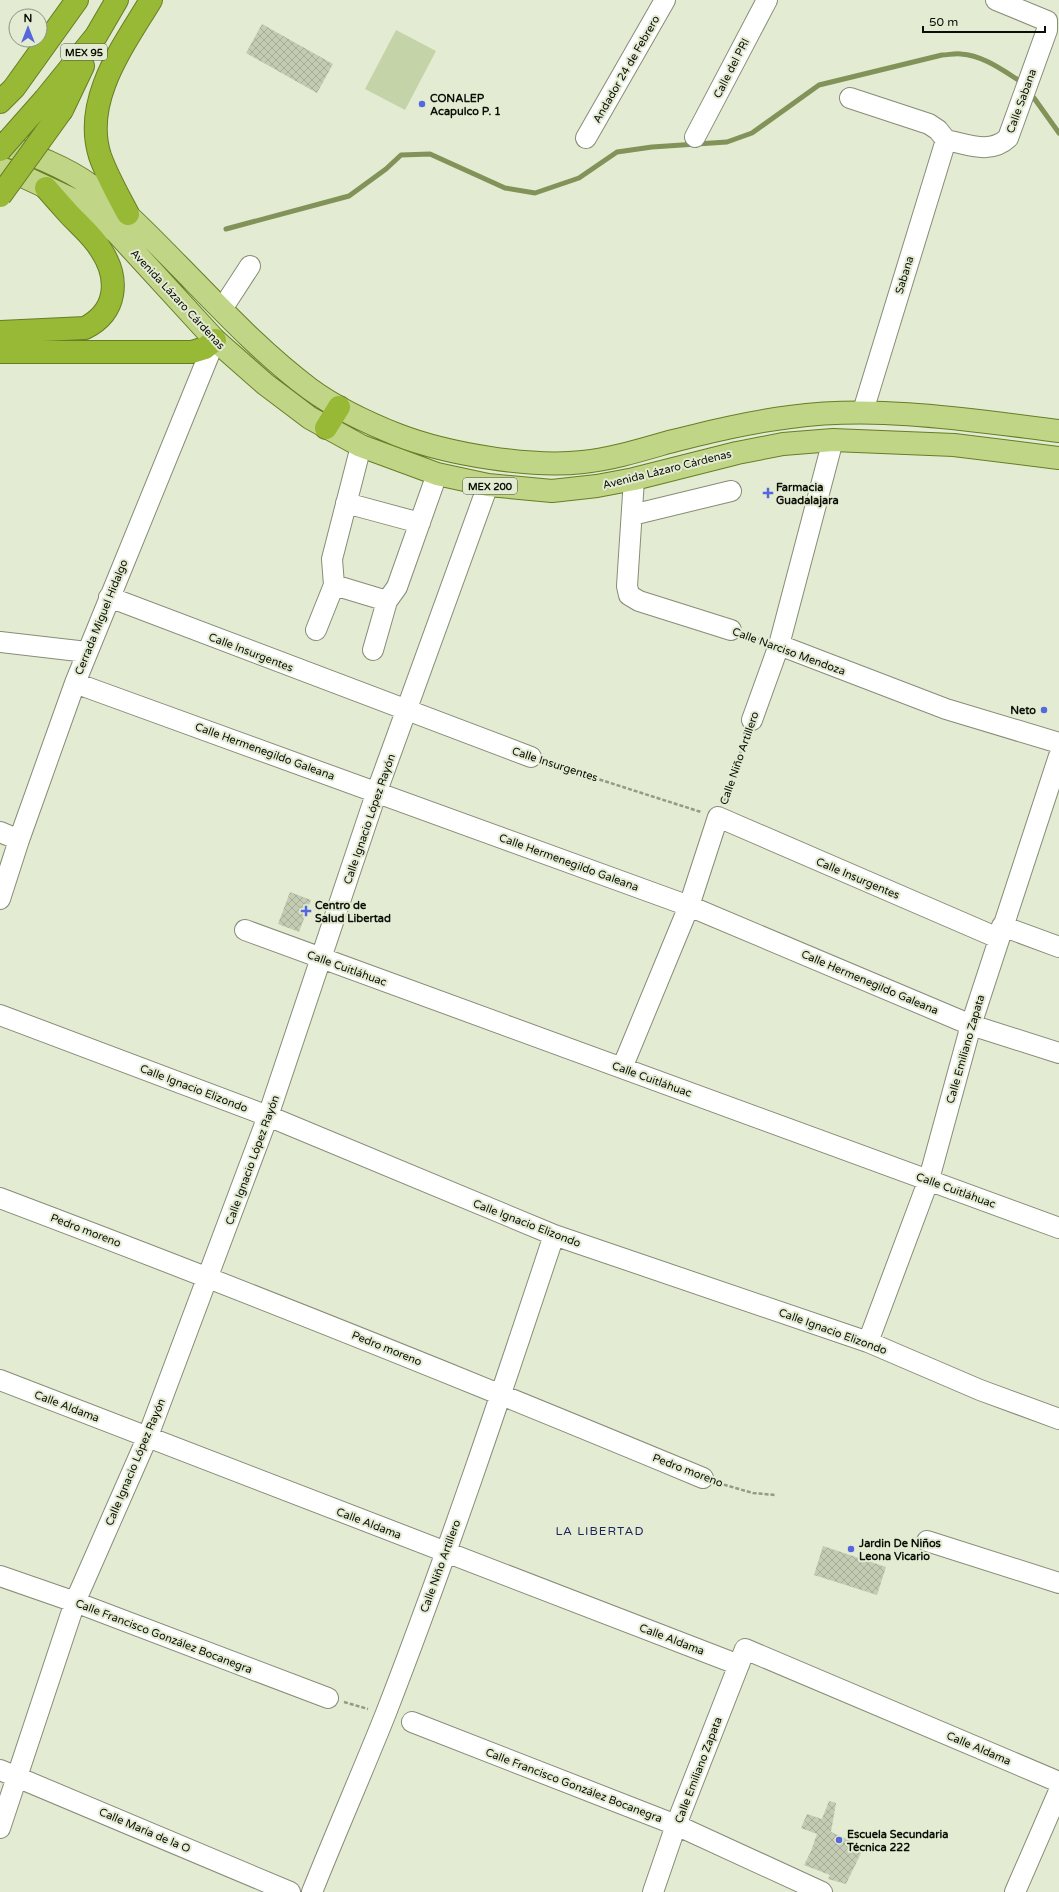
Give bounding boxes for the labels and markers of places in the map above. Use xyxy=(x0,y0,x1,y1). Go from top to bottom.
place label: CONALEP Acapulco P. 1 xyxy=(430,92,501,119)
marker: CONALEP Acapulco P. 1 xyxy=(417,99,427,109)
place label: Farmacia Guadalajara xyxy=(776,481,839,508)
marker: Farmacia Guadalajara xyxy=(763,488,773,498)
place label: Neto xyxy=(1010,704,1036,717)
marker: Neto xyxy=(1039,705,1049,715)
place label: Centro de Salud Libertad xyxy=(315,899,391,925)
marker: Centro de Salud Libertad xyxy=(300,905,312,917)
place label: Jardin De Niños Leona Vicario xyxy=(858,1537,942,1563)
marker: Jardin De Niños Leona Vicario xyxy=(846,1544,856,1554)
place label: Escuela Secundaria Técnica 222 xyxy=(846,1828,948,1854)
marker: Escuela Secundaria Técnica 222 xyxy=(834,1835,844,1845)

